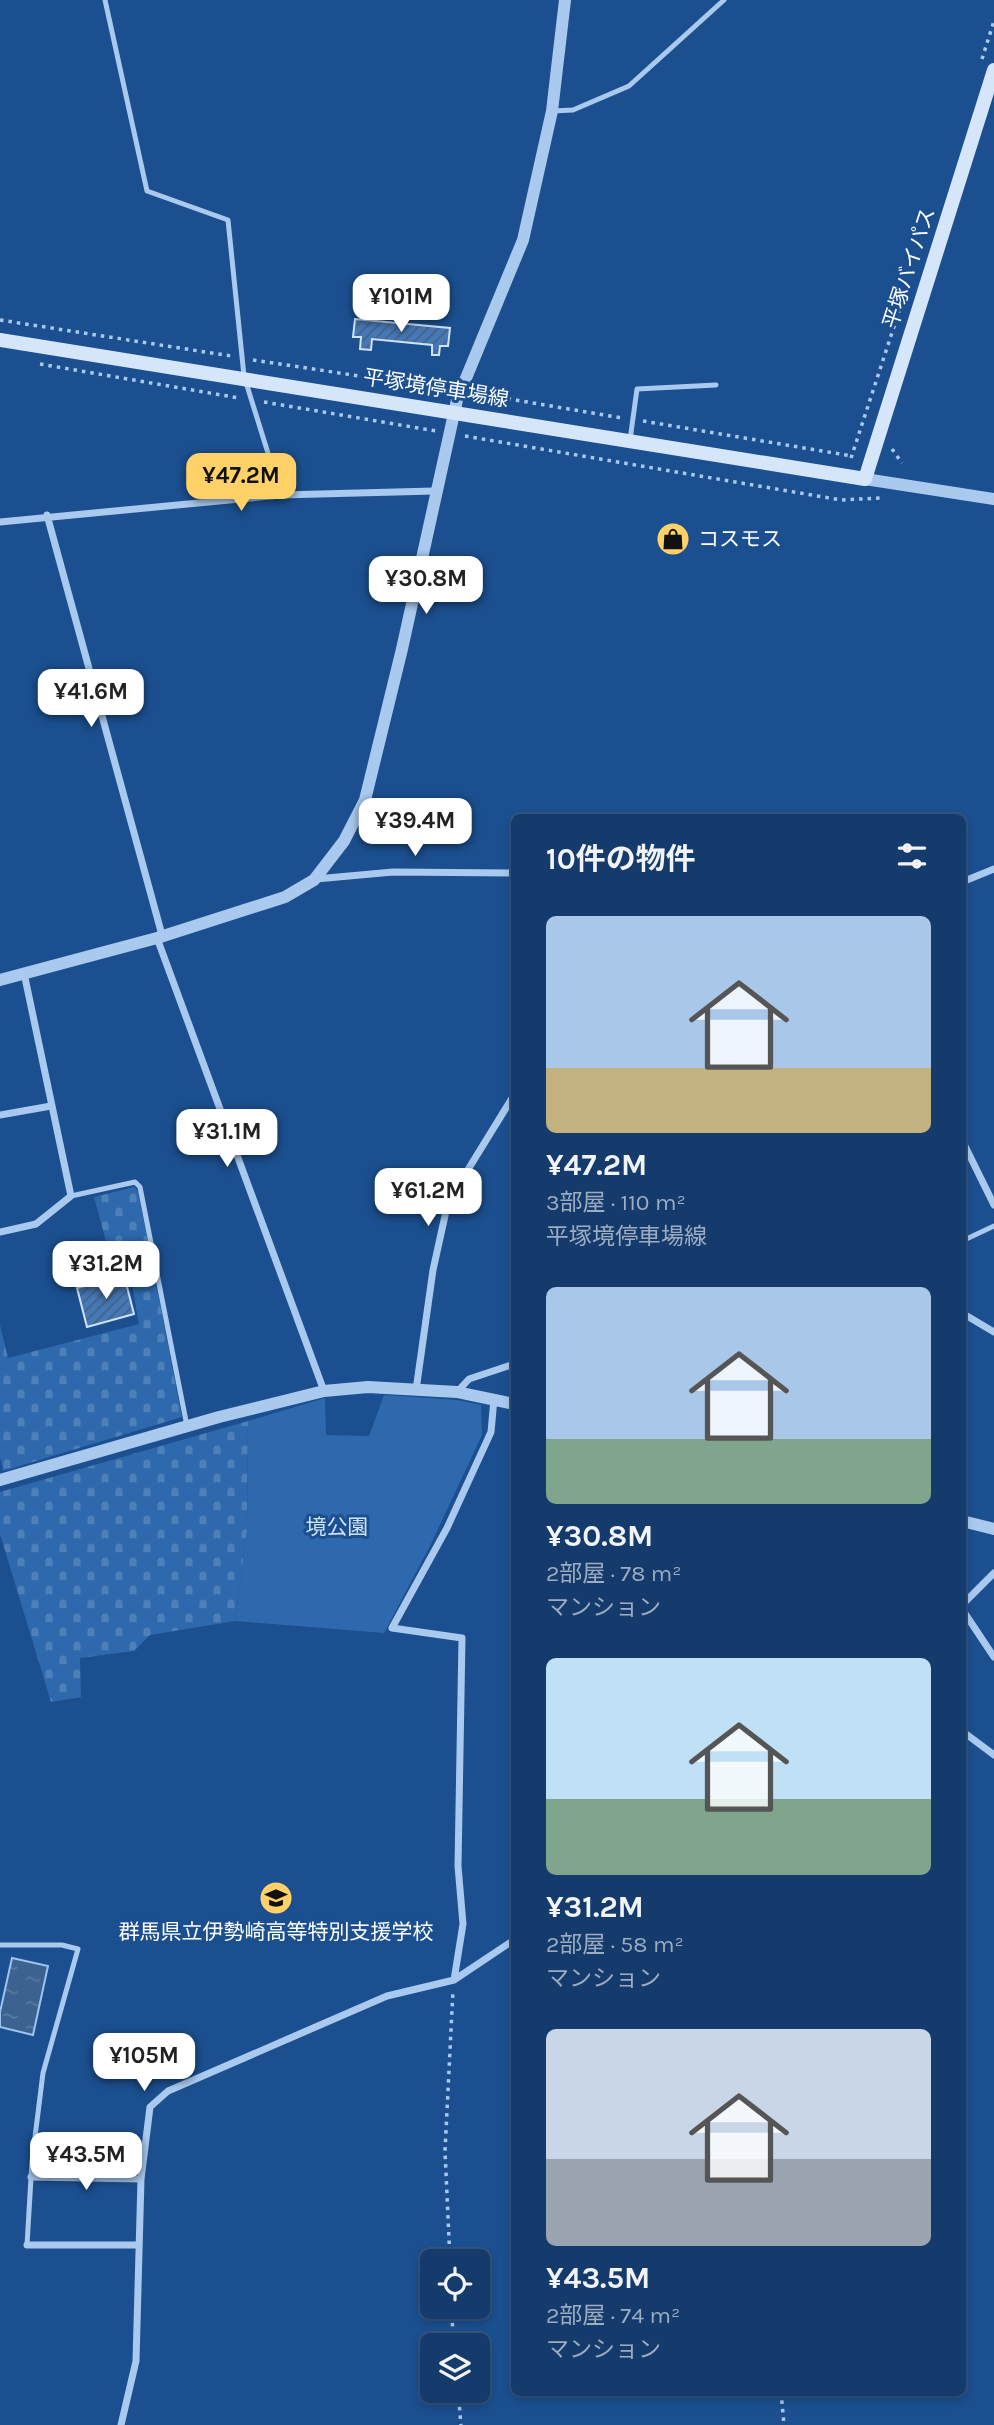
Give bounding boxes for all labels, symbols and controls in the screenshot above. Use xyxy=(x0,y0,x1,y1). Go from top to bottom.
street label: 平塚バイパス xyxy=(878,205,940,331)
pin: ¥101M xyxy=(352,274,450,334)
text: ¥101M xyxy=(369,283,433,310)
street label: 平塚境停車場線 xyxy=(362,365,510,411)
pin: ¥47.2M xyxy=(184,454,298,513)
text: ¥47.2M xyxy=(202,462,280,489)
shop icon: コスモス xyxy=(654,520,692,558)
place label: コスモス xyxy=(698,527,782,551)
pin: ¥30.8M xyxy=(369,556,483,616)
text: ¥30.8M xyxy=(385,565,467,592)
pin: ¥41.6M xyxy=(34,670,148,729)
text: ¥41.6M xyxy=(54,678,128,705)
pin: ¥39.4M xyxy=(358,798,472,858)
text: ¥39.4M xyxy=(375,807,455,834)
icon: filters xyxy=(893,837,931,875)
text: 10件の物件 xyxy=(546,841,696,877)
icon: home xyxy=(676,962,802,1088)
pin: ¥31.1M xyxy=(170,1110,284,1169)
text: ¥31.1M xyxy=(192,1118,262,1145)
text: ¥47.2M xyxy=(546,1147,647,1183)
pin: ¥61.2M xyxy=(371,1168,485,1228)
text: ¥61.2M xyxy=(391,1177,465,1204)
text: 3部屋 · 110 m² xyxy=(546,1189,686,1216)
text: 平塚境停車場線 xyxy=(546,1223,707,1250)
pin: ¥31.2M xyxy=(49,1242,163,1301)
text: ¥31.2M xyxy=(69,1250,143,1277)
icon: home xyxy=(676,1333,802,1459)
park label: 境公園 xyxy=(306,1515,369,1539)
text: ¥30.8M xyxy=(546,1518,653,1554)
text: 2部屋 · 78 m² xyxy=(546,1560,682,1587)
text: マンション xyxy=(546,1594,661,1621)
icon: home xyxy=(676,1704,802,1830)
school or university icon: 群馬県立伊勢崎高等特別支援学校 xyxy=(257,1879,295,1917)
text: ¥31.2M xyxy=(546,1889,644,1925)
place label: 群馬県立伊勢崎高等特別支援学校 xyxy=(119,1920,434,1944)
text: 2部屋 · 58 m² xyxy=(546,1931,684,1958)
text: マンション xyxy=(546,1965,661,1992)
pin: ¥105M xyxy=(95,2034,193,2093)
text: ¥105M xyxy=(109,2042,179,2069)
icon: home xyxy=(676,2075,802,2201)
pin: ¥43.5M xyxy=(29,2132,143,2192)
text: ¥43.5M xyxy=(46,2141,126,2168)
map controls xyxy=(420,2249,490,2403)
button: locate xyxy=(420,2249,490,2319)
text: ¥43.5M xyxy=(546,2260,650,2296)
text: 2部屋 · 74 m² xyxy=(546,2302,680,2329)
button: layers xyxy=(420,2333,490,2403)
text: マンション xyxy=(546,2336,661,2363)

